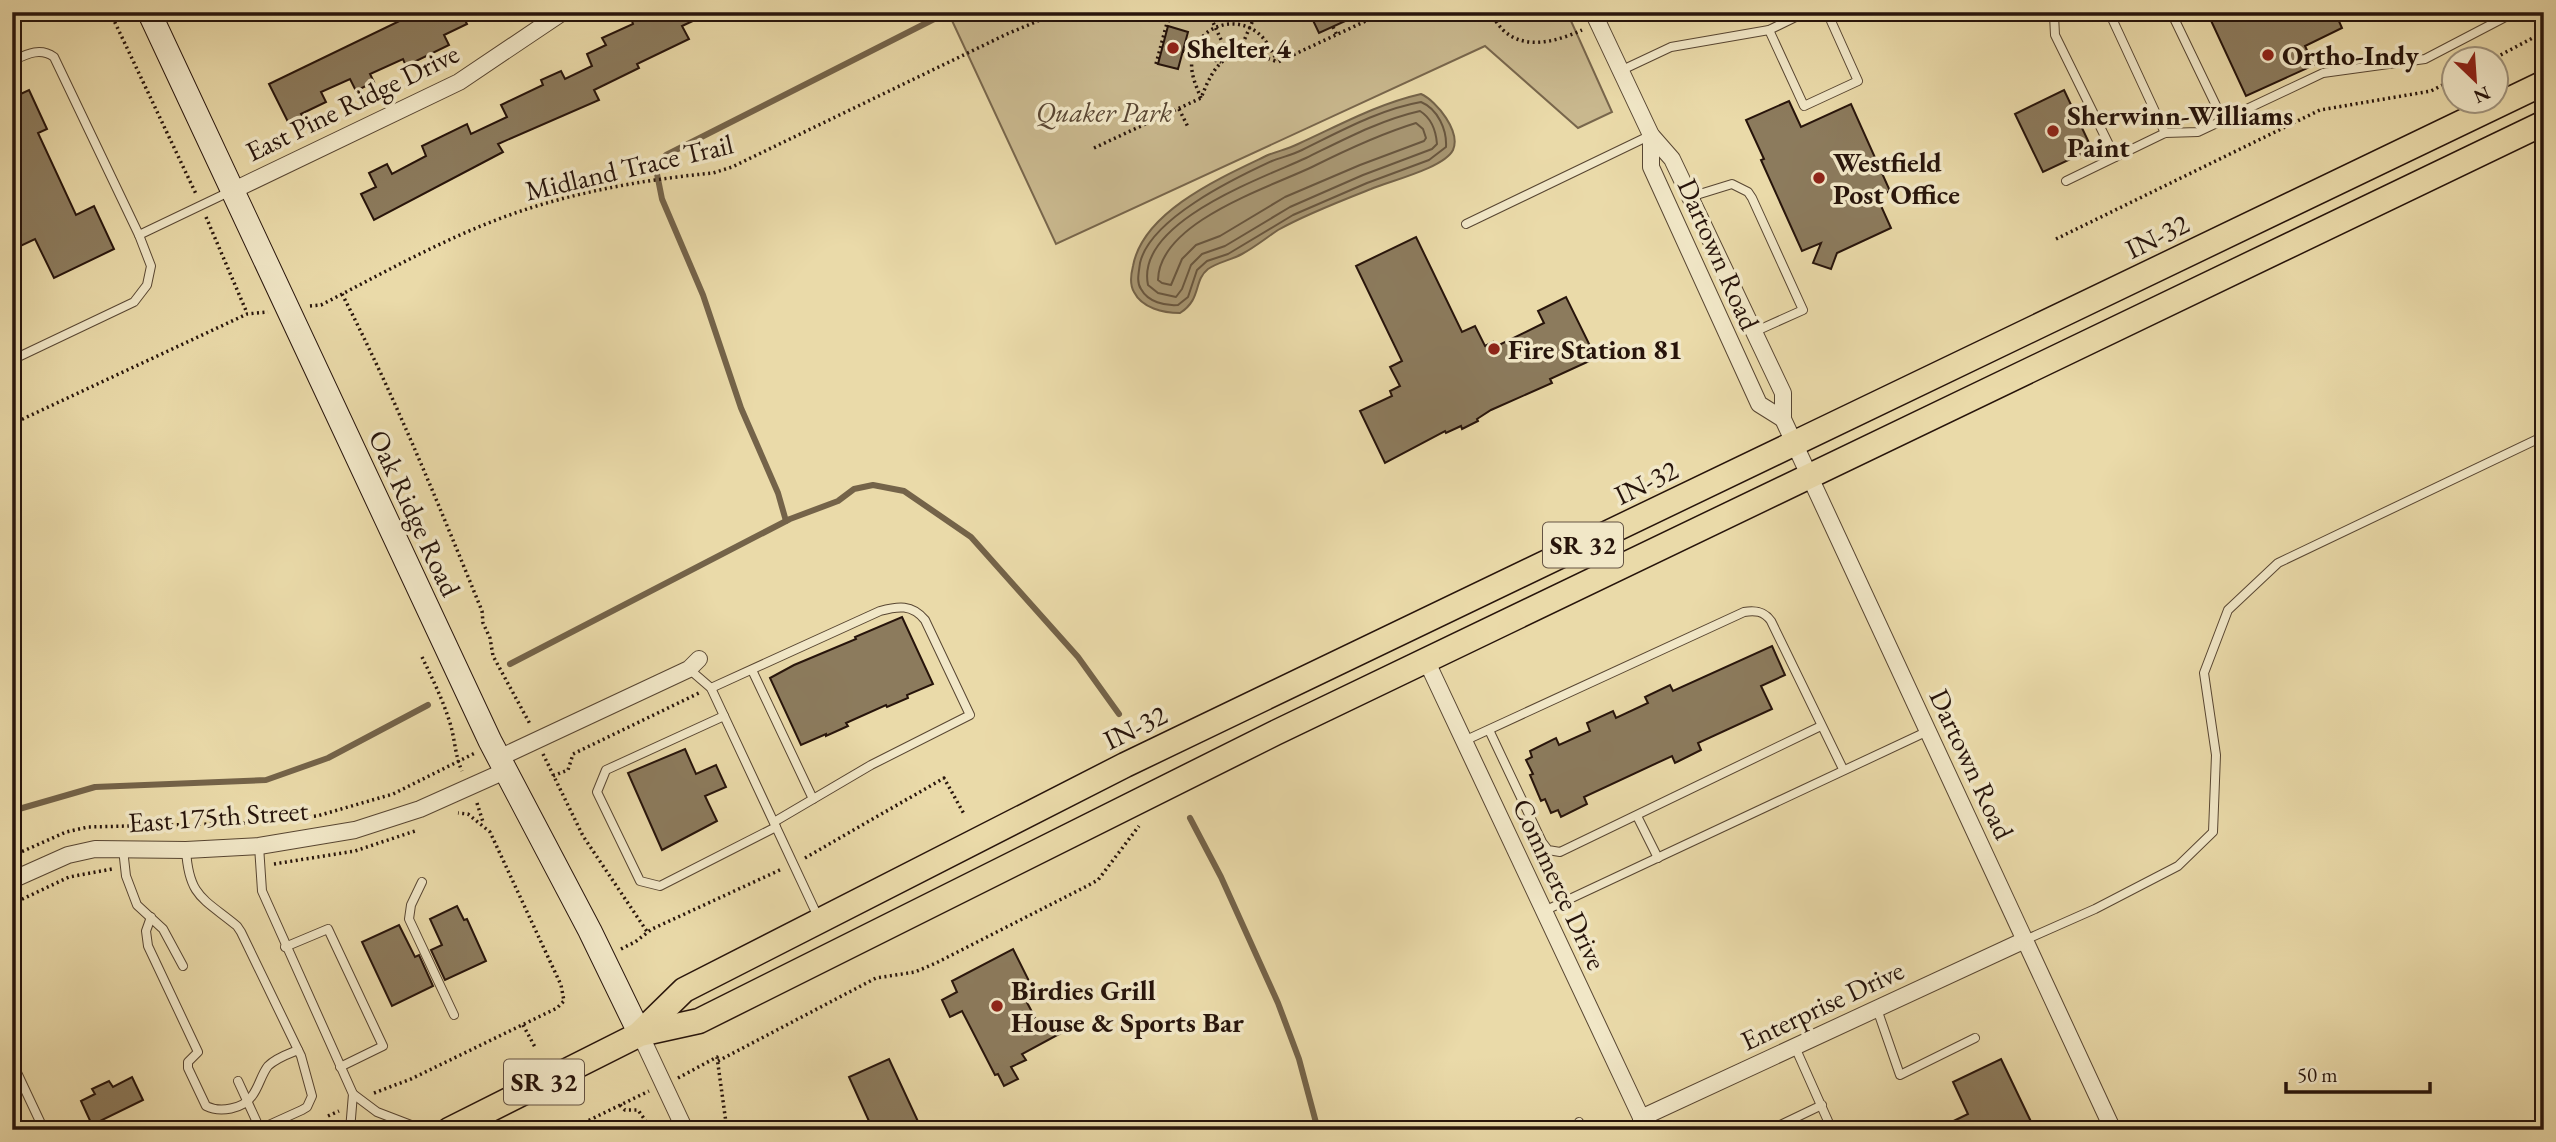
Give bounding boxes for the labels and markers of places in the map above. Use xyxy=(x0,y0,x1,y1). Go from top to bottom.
place label: Shelter 4 xyxy=(1187,30,1292,66)
place label: Ortho-Indy xyxy=(2282,37,2419,73)
marker: Shelter 4 xyxy=(1165,40,1181,56)
marker: Ortho-Indy xyxy=(2260,47,2276,63)
place label: Sherwinn-Williams Paint xyxy=(2067,97,2293,165)
marker: Sherwinn-Williams Paint xyxy=(2045,123,2061,139)
place label: Westfield Post Office xyxy=(1833,144,1960,212)
marker: Westfield Post Office xyxy=(1811,170,1827,186)
place label: Fire Station 81 xyxy=(1508,331,1683,367)
marker: Fire Station 81 xyxy=(1486,341,1502,357)
place label: Birdies Grill House & Sports Bar xyxy=(1011,972,1244,1040)
marker: Birdies Grill House & Sports Bar xyxy=(989,998,1005,1014)

